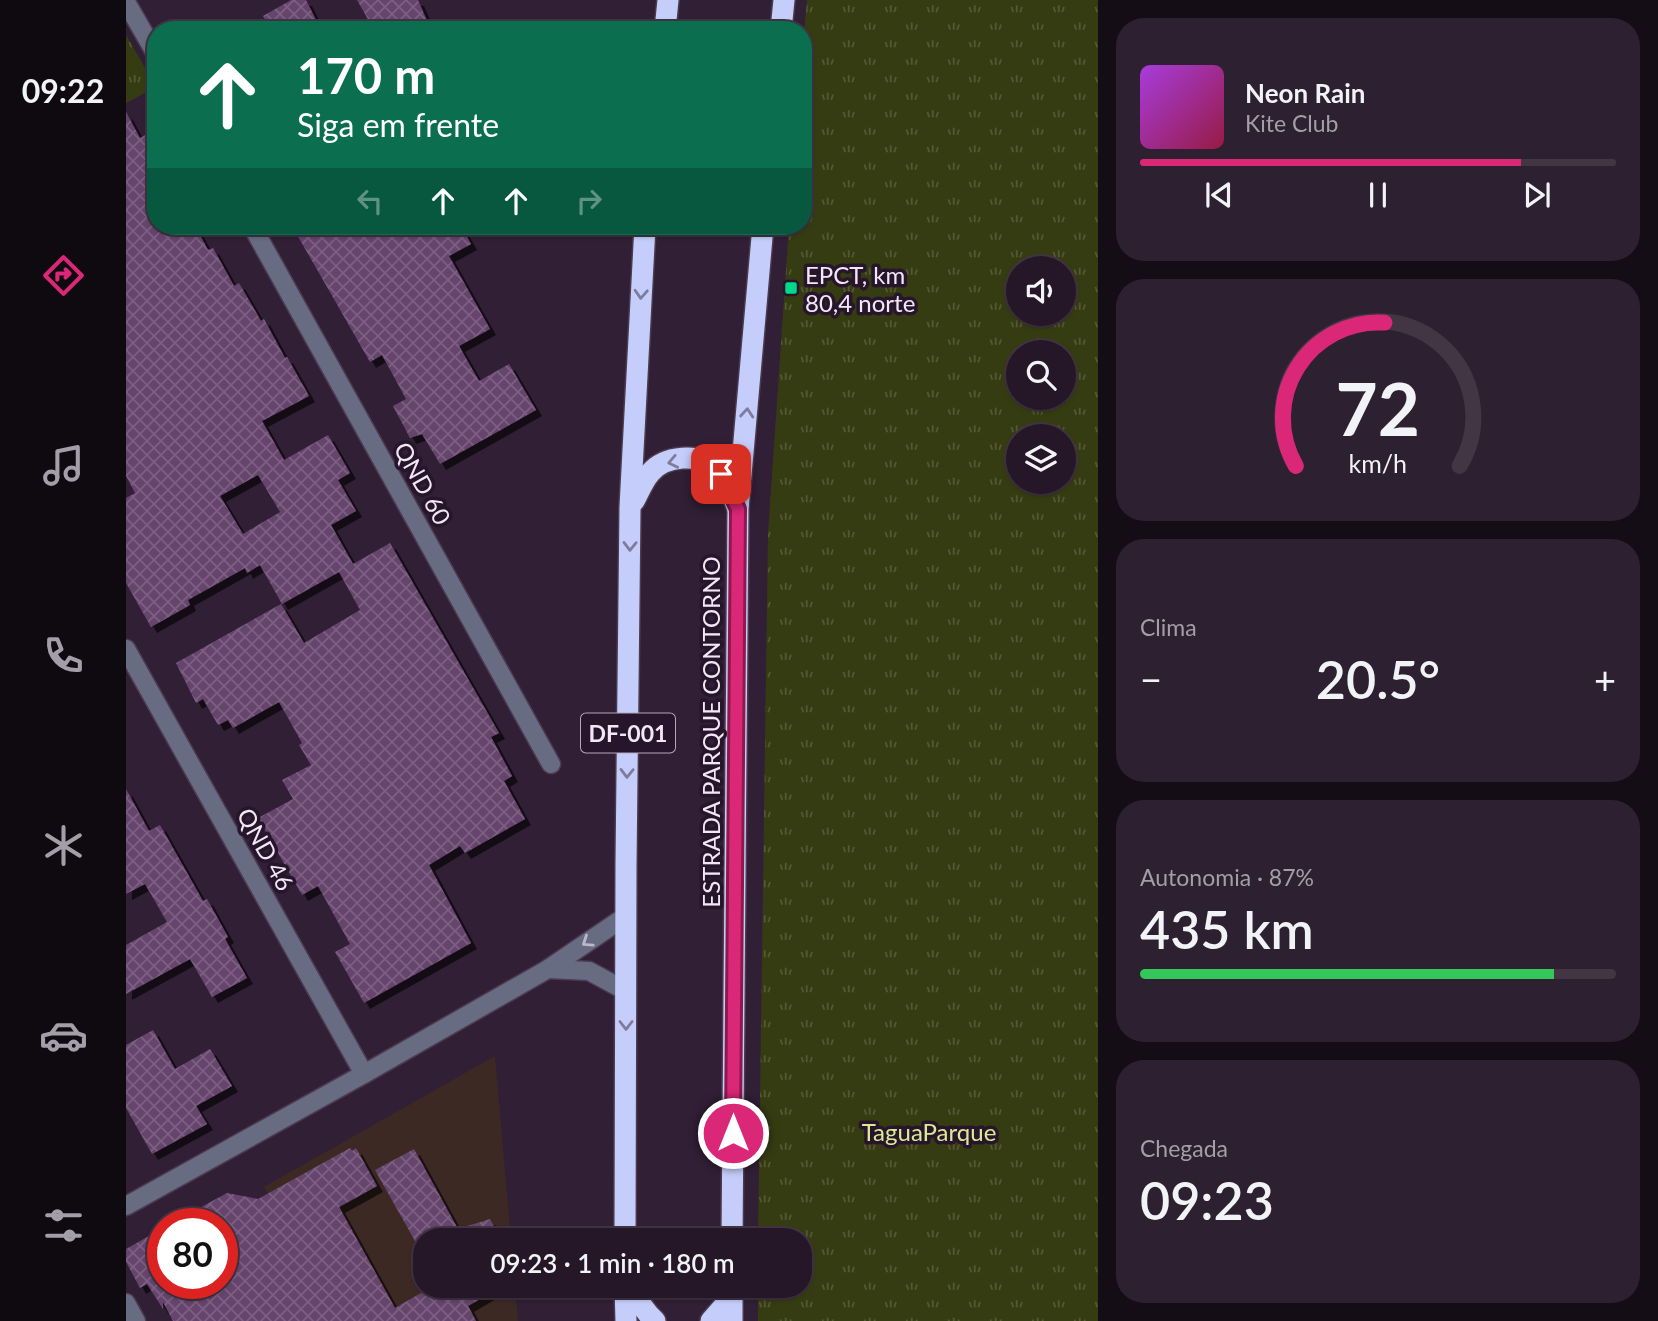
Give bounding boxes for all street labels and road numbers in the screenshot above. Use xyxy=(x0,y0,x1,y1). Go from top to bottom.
street label: QND 60 xyxy=(389,437,457,529)
street label: ESTRADA PARQUE CONTORNO xyxy=(696,556,725,908)
road number: DF-001 xyxy=(581,713,675,752)
street label: QND 46 xyxy=(232,803,300,895)

